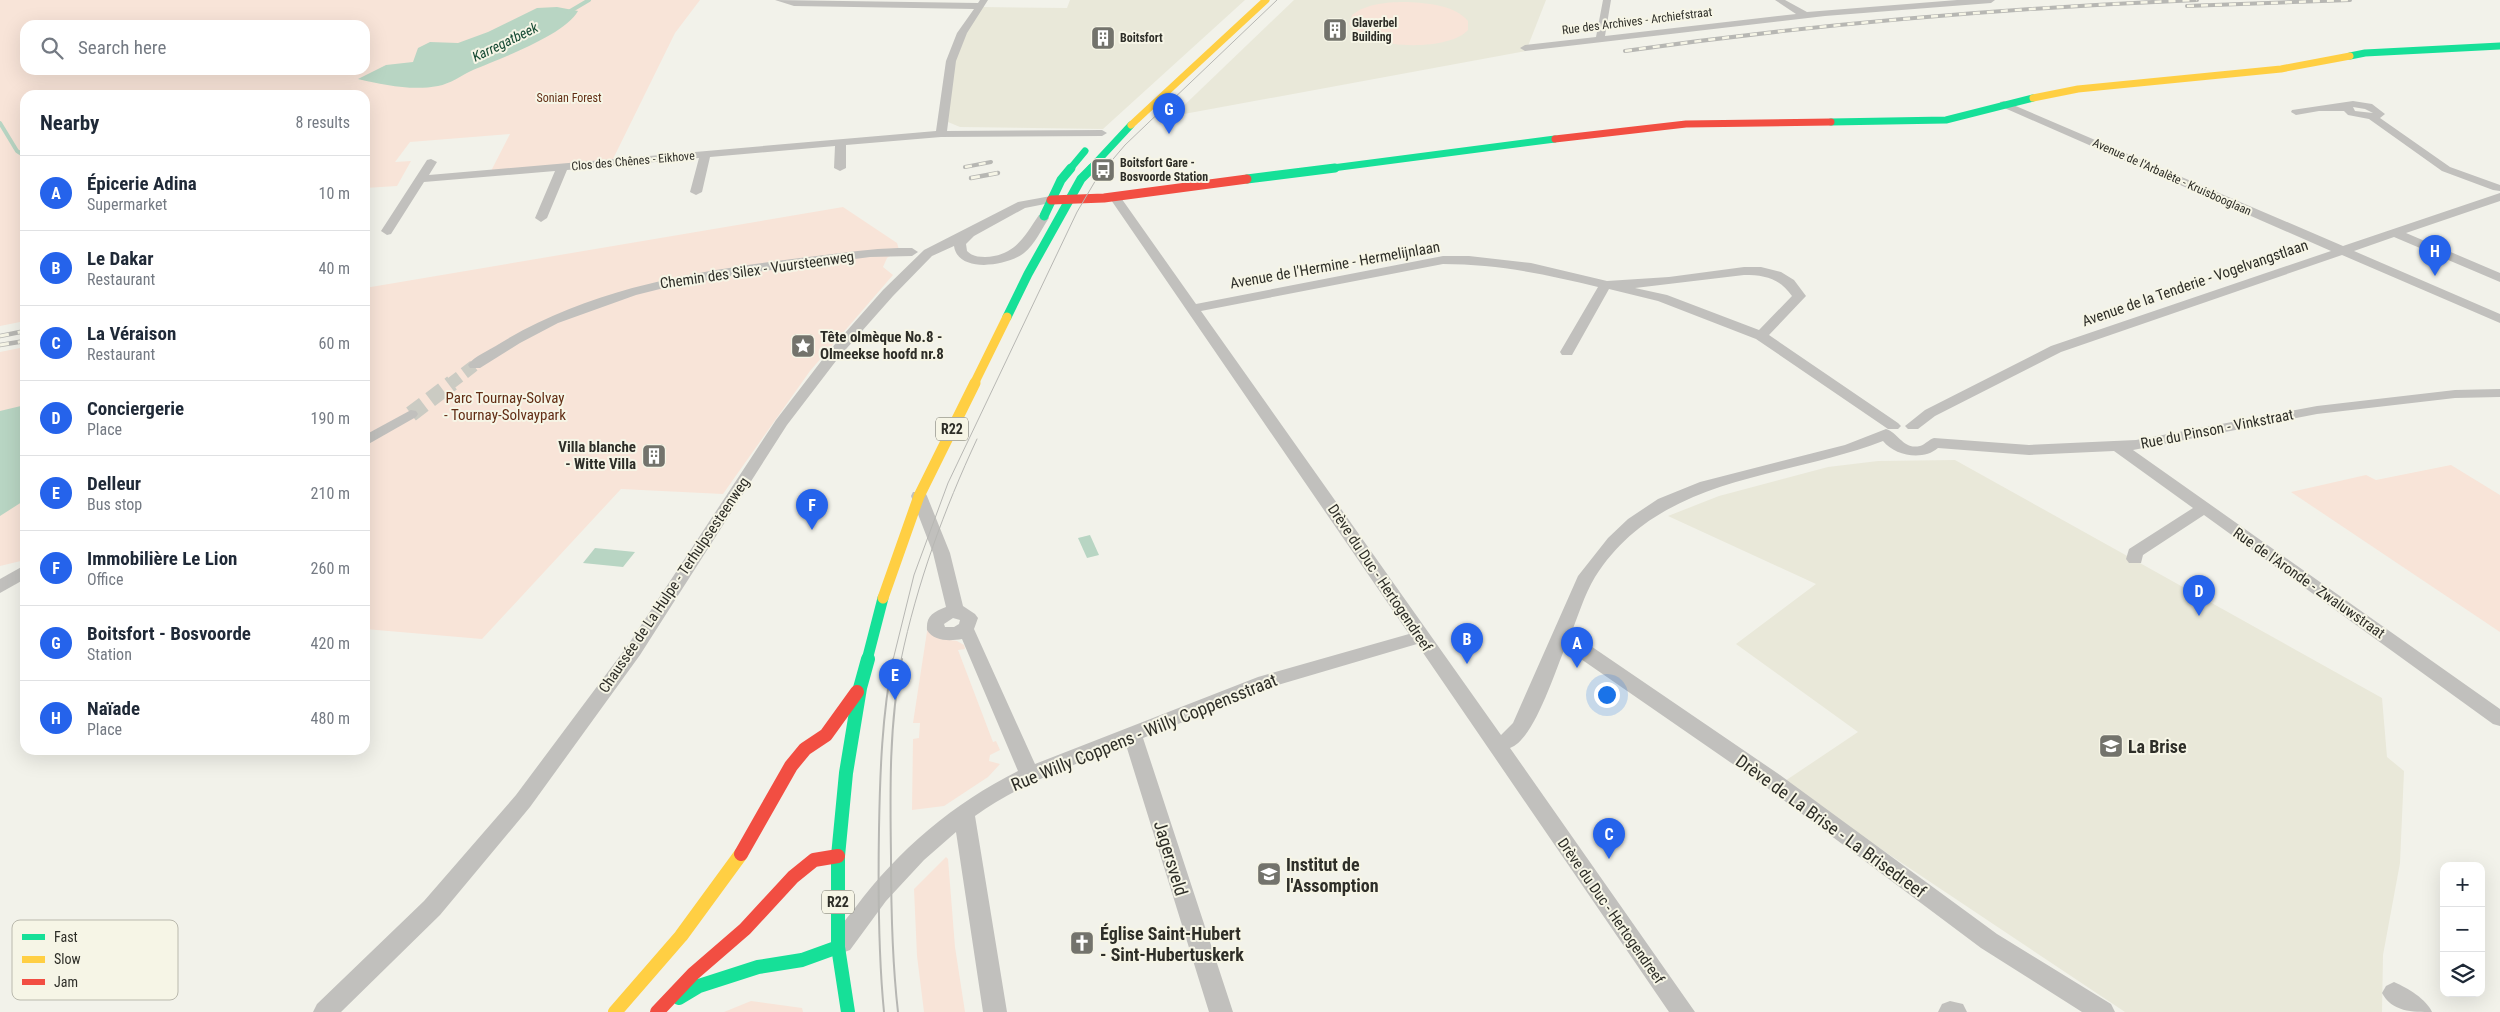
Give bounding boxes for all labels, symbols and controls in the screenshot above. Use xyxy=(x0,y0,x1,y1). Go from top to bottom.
street label: Rue des Archives - Archiefstraat xyxy=(1561,5,1713,37)
place label: Glaverbel Building xyxy=(1352,16,1397,44)
building icon: Glaverbel Building xyxy=(1322,17,1348,43)
water label: Karregatbeek xyxy=(469,19,541,65)
search box xyxy=(20,20,370,75)
building icon: Boitsfort xyxy=(1090,25,1116,51)
place label: Boitsfort xyxy=(1120,31,1163,45)
icon: search xyxy=(38,34,66,62)
text: Search here xyxy=(78,36,166,59)
park label: Sonian Forest xyxy=(537,91,602,105)
pin: G xyxy=(1153,93,1185,134)
text: Nearby xyxy=(40,111,99,135)
text: 8 results xyxy=(295,113,350,132)
street label: Avenue de l'Arbalète - Kruisbooglaan xyxy=(2090,136,2254,218)
street label: Clos des Chênes - Eikhove xyxy=(571,149,696,173)
place label: Boitsfort Gare - Bosvoorde Station xyxy=(1120,156,1208,184)
bus stop icon: Boitsfort Gare - Bosvoorde Station xyxy=(1090,157,1116,183)
text: Épicerie Adina xyxy=(87,172,197,195)
text: A xyxy=(51,184,61,203)
text: 10 m xyxy=(318,184,350,203)
text: Supermarket xyxy=(87,195,167,214)
pin: H xyxy=(2419,235,2451,276)
street label: Avenue de la Tenderie - Vogelvangstlaan xyxy=(2080,236,2310,330)
street label: Avenue de l'Hermine - Hermelijnlaan xyxy=(1229,238,1441,292)
text: Le Dakar xyxy=(87,247,154,270)
street label: Chemin des Silex - Vuursteenweg xyxy=(659,247,855,293)
text: B xyxy=(52,259,60,278)
text: 40 m xyxy=(318,259,350,278)
text: Restaurant xyxy=(87,270,155,289)
text: La Véraison xyxy=(87,322,176,345)
place label: Tête olmèque No.8 - Olmeekse hoofd nr.8 xyxy=(820,328,944,363)
place icon: Tête olmèque No.8 - Olmeekse hoofd nr.8 xyxy=(790,333,816,359)
text: C xyxy=(51,334,61,353)
text: 60 m xyxy=(318,334,350,353)
text: Restaurant xyxy=(87,345,155,364)
park label: Parc Tournay-Solvay - Tournay-Solvaypark xyxy=(444,389,566,424)
text: Conciergerie xyxy=(87,397,184,420)
street label: Rue du Pinson - Vinkstraat xyxy=(2139,405,2295,453)
text: D xyxy=(51,409,61,428)
text: 190 m xyxy=(311,409,350,428)
road number: R22 xyxy=(936,418,968,440)
text: Place xyxy=(87,420,122,439)
place label: Villa blanche - Witte Villa xyxy=(558,438,636,473)
building icon: Villa blanche - Witte Villa xyxy=(641,443,667,469)
text: Delleur xyxy=(87,472,141,495)
street label: Chaussée de La Hulpe - Terhulpsesteenweg xyxy=(595,474,753,696)
text: E xyxy=(52,484,60,503)
text: 210 m xyxy=(311,484,350,503)
pin: F xyxy=(796,489,828,530)
text: Bus stop xyxy=(87,495,142,514)
street label: Drève du Duc - Hertogendreef xyxy=(1324,501,1436,655)
street label: Rue de l'Aronde - Zwaluwstraat xyxy=(2230,524,2388,642)
text: Immobilière Le Lion xyxy=(87,547,237,570)
text: F xyxy=(52,559,60,578)
text: 260 m xyxy=(311,559,350,578)
text: Office xyxy=(87,570,123,589)
pin: D xyxy=(2183,575,2215,616)
text: Boitsfort - Bosvoorde xyxy=(87,622,251,645)
pin: B xyxy=(1451,623,1483,664)
pin: A xyxy=(1561,627,1593,668)
text: G xyxy=(51,634,61,653)
text: 420 m xyxy=(311,634,350,653)
text: Station xyxy=(87,645,132,664)
pin: E xyxy=(879,659,911,700)
street label: Rue Willy Coppens - Willy Coppensstraat xyxy=(1008,669,1280,795)
your location xyxy=(1594,682,1620,708)
text: Naïade xyxy=(87,697,140,720)
text: H xyxy=(51,709,61,728)
text: 480 m xyxy=(311,709,350,728)
text: Place xyxy=(87,720,122,739)
school or university icon: La Brise xyxy=(2098,733,2124,759)
place label: La Brise xyxy=(2128,736,2187,757)
street label: Drève de La Brise - La Brisedreef xyxy=(1732,750,1930,902)
street label: Jagersveld xyxy=(1150,818,1192,898)
pin: C xyxy=(1593,818,1625,859)
street label: Drève du Duc - Hertogendreef xyxy=(1554,835,1668,988)
place label: Institut de l'Assomption xyxy=(1286,854,1379,896)
school or university icon: Institut de l'Assomption xyxy=(1256,861,1282,887)
map controls xyxy=(2440,862,2485,997)
button: + xyxy=(2440,862,2485,907)
road number: R22 xyxy=(822,890,854,914)
button: − xyxy=(2440,907,2485,952)
legend xyxy=(12,920,178,1000)
place label: Église Saint-Hubert - Sint-Hubertuskerk xyxy=(1100,923,1244,965)
text: Fast xyxy=(54,929,78,945)
church icon: Église Saint-Hubert - Sint-Hubertuskerk xyxy=(1069,930,1095,956)
text: Slow xyxy=(54,951,81,967)
button: layers xyxy=(2440,952,2485,997)
text: Jam xyxy=(54,974,78,990)

